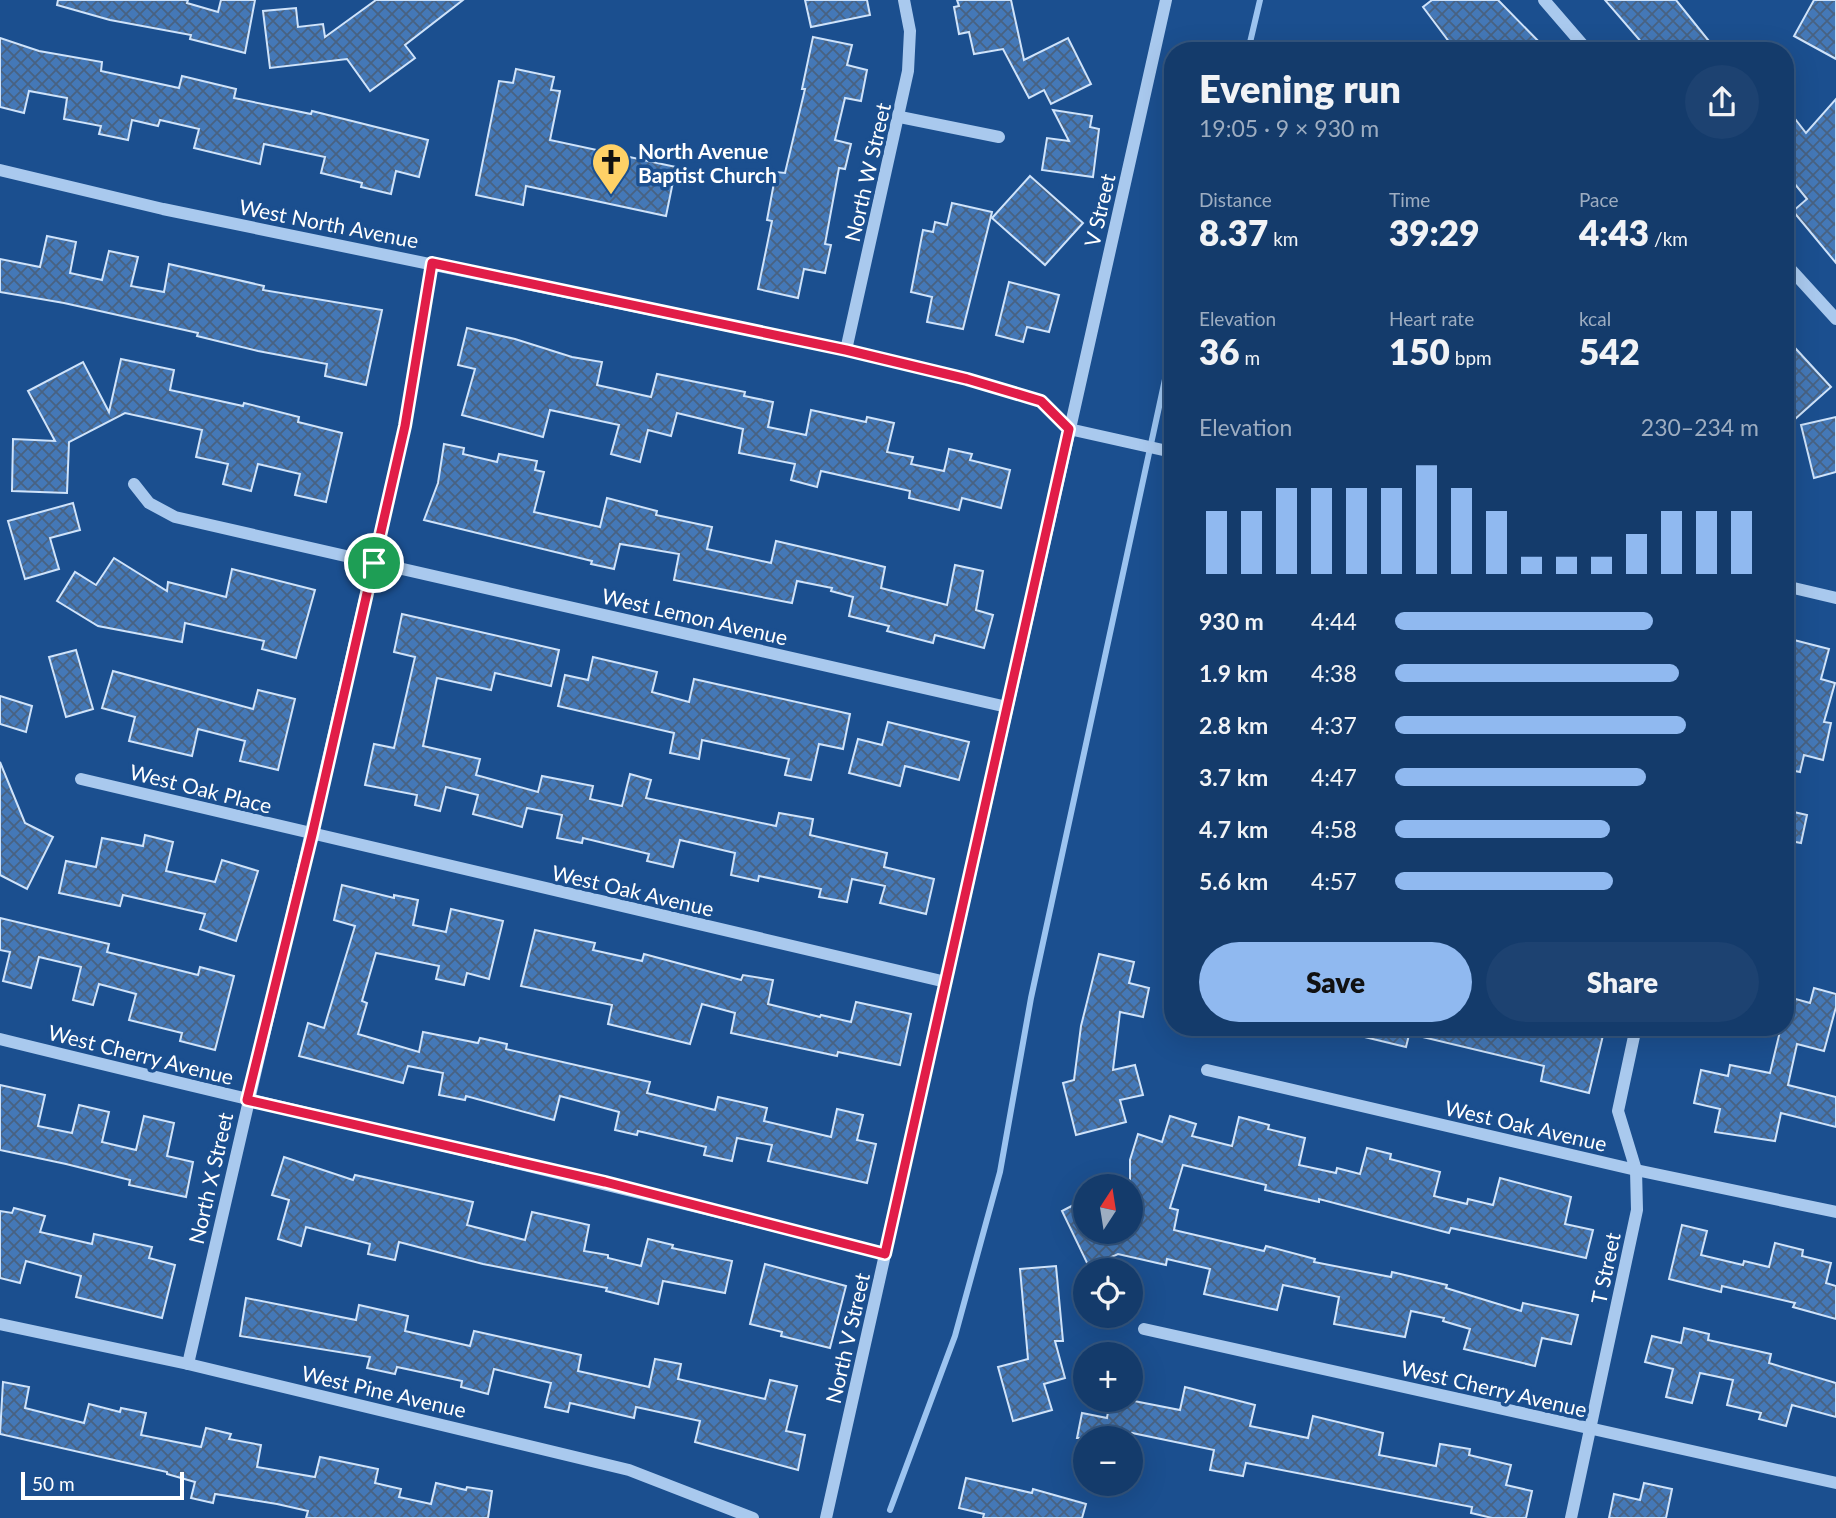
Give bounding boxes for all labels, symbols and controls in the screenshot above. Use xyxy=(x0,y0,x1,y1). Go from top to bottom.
text: Evening run xyxy=(1199,65,1401,111)
button: share xyxy=(1685,65,1759,139)
street label: North W Street xyxy=(839,100,895,244)
text: 19:05 · 9 × 930 m xyxy=(1199,114,1379,142)
place label: North Avenue Baptist Church xyxy=(638,138,777,187)
church icon: North Avenue Baptist Church xyxy=(590,141,632,196)
street label: V Street xyxy=(1078,171,1120,249)
text: Distance xyxy=(1199,188,1272,211)
text: Time xyxy=(1389,188,1430,211)
text: Pace xyxy=(1579,188,1618,211)
street label: West North Avenue xyxy=(237,193,421,253)
text: 8.37 xyxy=(1199,211,1268,253)
text: 39:29 xyxy=(1389,211,1479,253)
text: 4:43 xyxy=(1579,211,1649,253)
text: km xyxy=(1268,227,1298,250)
text: /km xyxy=(1649,227,1688,250)
text: Elevation xyxy=(1199,307,1276,330)
text: Heart rate xyxy=(1389,307,1474,330)
text: kcal xyxy=(1579,307,1611,330)
text: 36 xyxy=(1199,330,1240,372)
text: 150 xyxy=(1389,330,1450,372)
text: 542 xyxy=(1579,330,1640,372)
text: m xyxy=(1240,346,1260,369)
text: bpm xyxy=(1450,346,1492,369)
text: Elevation xyxy=(1199,413,1292,441)
text: 230–234 m xyxy=(1641,413,1759,441)
pin xyxy=(344,533,404,593)
icon: arrive xyxy=(355,544,393,582)
street label: West Lemon Avenue xyxy=(600,582,790,650)
text: 930 m xyxy=(1199,607,1264,635)
text: 4:44 xyxy=(1311,607,1357,635)
text: 1.9 km xyxy=(1199,659,1268,687)
text: 4:38 xyxy=(1311,659,1357,687)
text: 2.8 km xyxy=(1199,711,1268,739)
text: 4:37 xyxy=(1311,711,1357,739)
street label: West Oak Place xyxy=(127,758,275,818)
text: 3.7 km xyxy=(1199,763,1268,791)
text: 4:47 xyxy=(1311,763,1357,791)
text: 4.7 km xyxy=(1199,815,1268,843)
text: 4:58 xyxy=(1311,815,1357,843)
street label: West Oak Avenue xyxy=(550,859,716,921)
text: 5.6 km xyxy=(1199,867,1268,895)
text: 4:57 xyxy=(1311,867,1357,895)
button: Save xyxy=(1199,942,1472,1022)
button: Share xyxy=(1486,942,1759,1022)
street label: West Cherry Avenue xyxy=(46,1019,236,1089)
street label: West Oak Avenue xyxy=(1443,1094,1609,1156)
street label: North X Street xyxy=(183,1109,237,1246)
north arrow xyxy=(1073,1174,1143,1244)
map controls xyxy=(1073,1174,1143,1496)
street label: T Street xyxy=(1585,1230,1625,1306)
button: locate xyxy=(1073,1258,1143,1328)
street label: North V Street xyxy=(820,1270,874,1406)
button: + xyxy=(1073,1342,1143,1412)
street label: West Cherry Avenue xyxy=(1398,1354,1590,1422)
street label: West Pine Avenue xyxy=(299,1360,469,1422)
button: − xyxy=(1073,1426,1143,1496)
scale bar xyxy=(21,1469,184,1501)
text: 50 m xyxy=(32,1472,75,1495)

